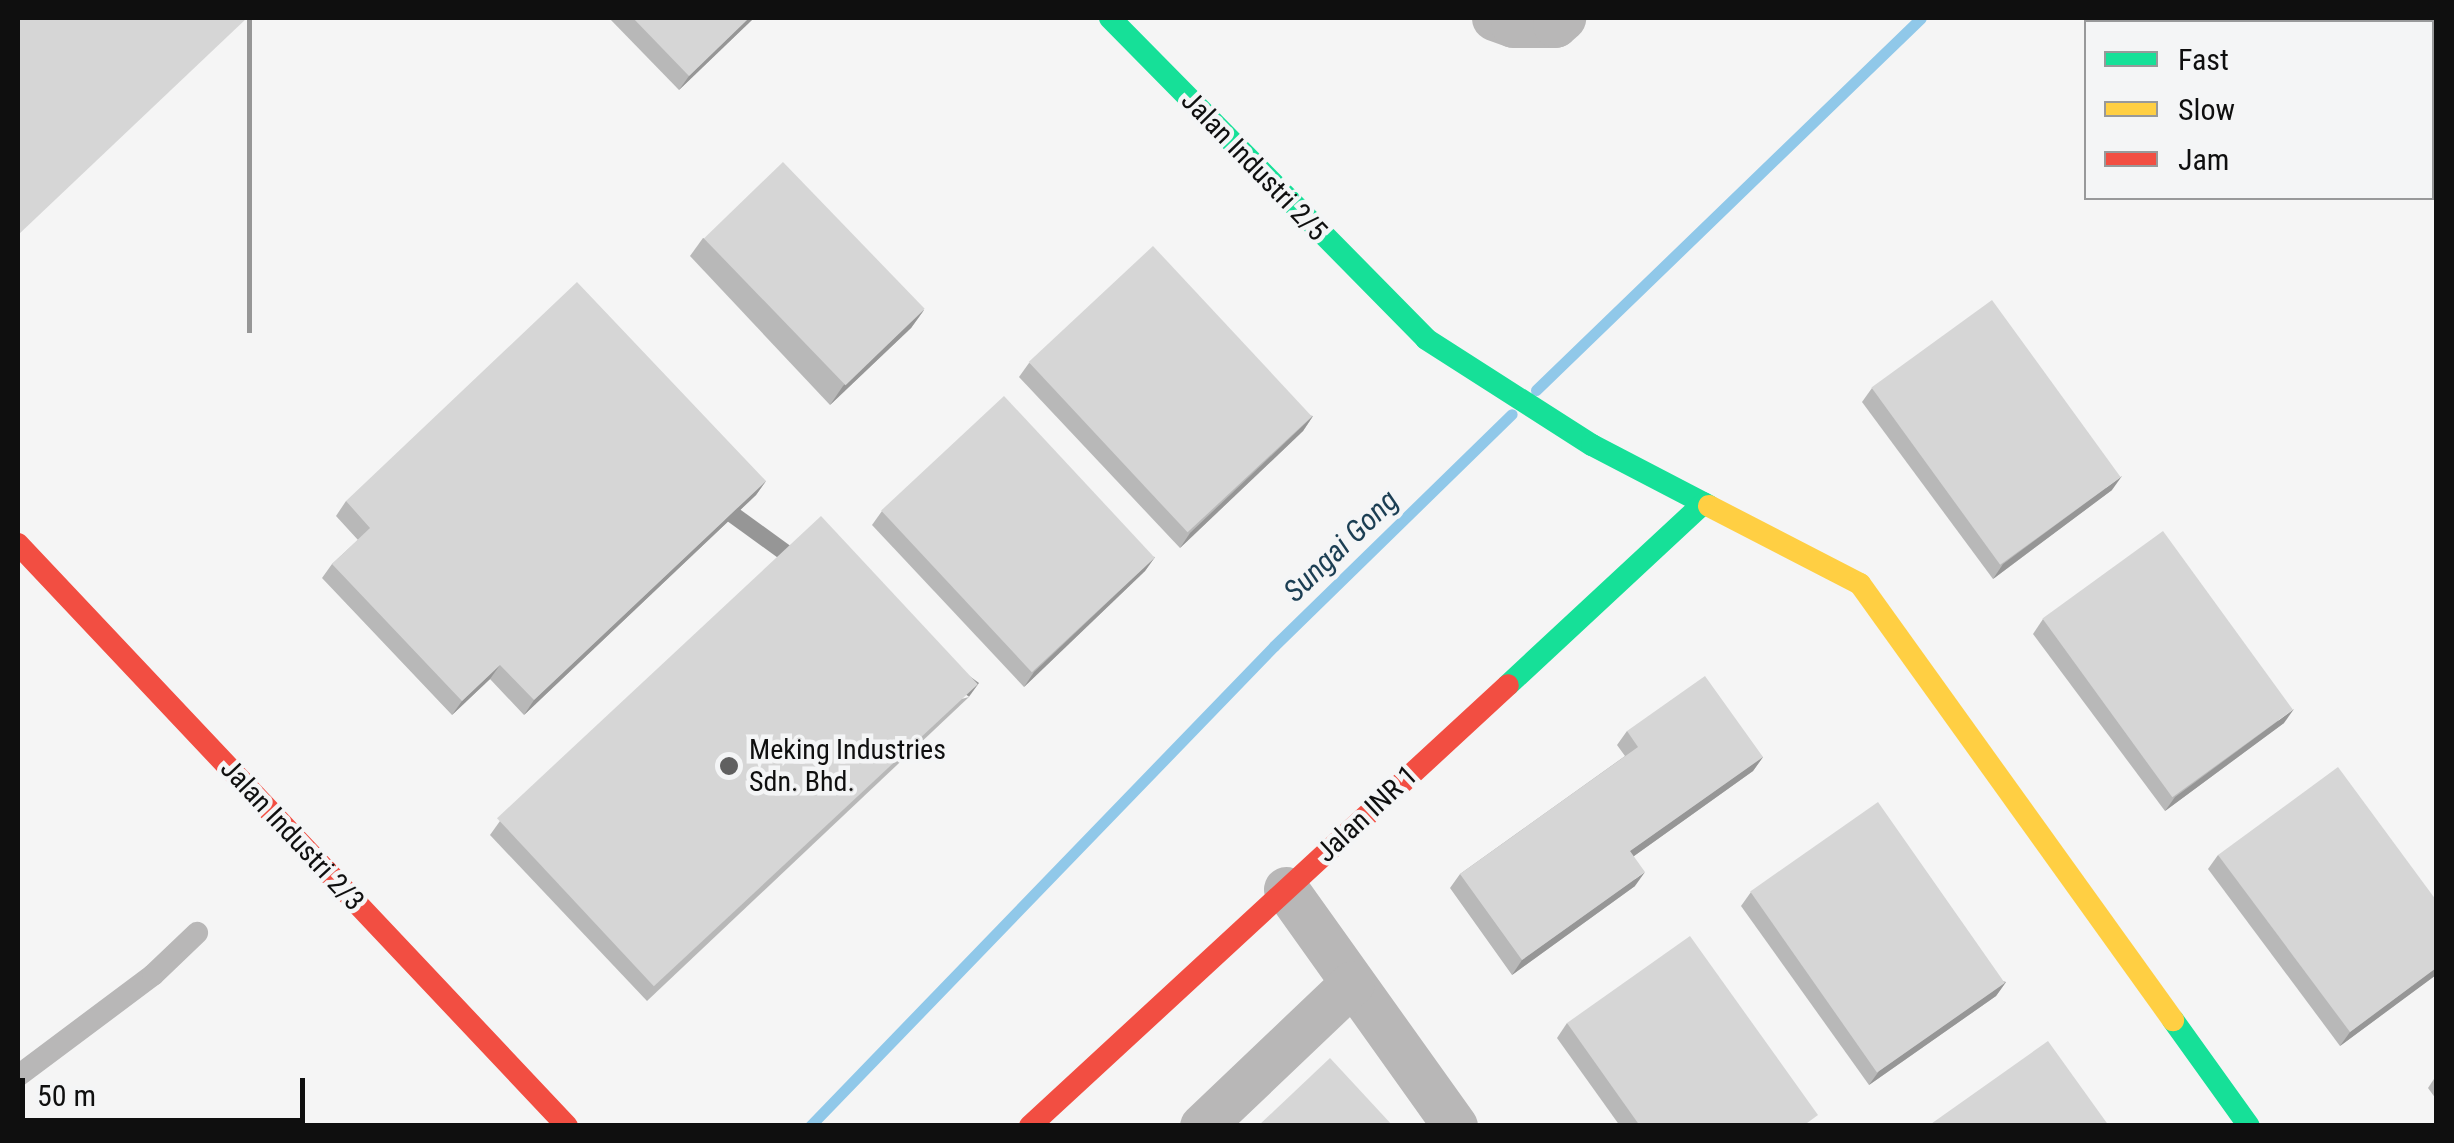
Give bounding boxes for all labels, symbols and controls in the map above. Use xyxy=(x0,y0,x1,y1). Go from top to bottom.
legend xyxy=(2084,20,2434,200)
text: Fast xyxy=(2178,42,2229,77)
street label: Jalan Industri 2/5 xyxy=(1174,84,1334,248)
text: Slow xyxy=(2178,92,2235,127)
text: Jam xyxy=(2178,142,2229,177)
water label: Sungai Gong xyxy=(1276,483,1406,609)
place label: Meking Industries Sdn. Bhd. xyxy=(749,733,946,799)
street label: Jalan Industri 2/3 xyxy=(213,752,371,918)
marker: Meking Industries Sdn. Bhd. xyxy=(718,755,740,777)
street label: Jalan INR 1 xyxy=(1309,759,1425,869)
scale bar xyxy=(25,1058,310,1120)
text: 50 m xyxy=(37,1078,96,1113)

